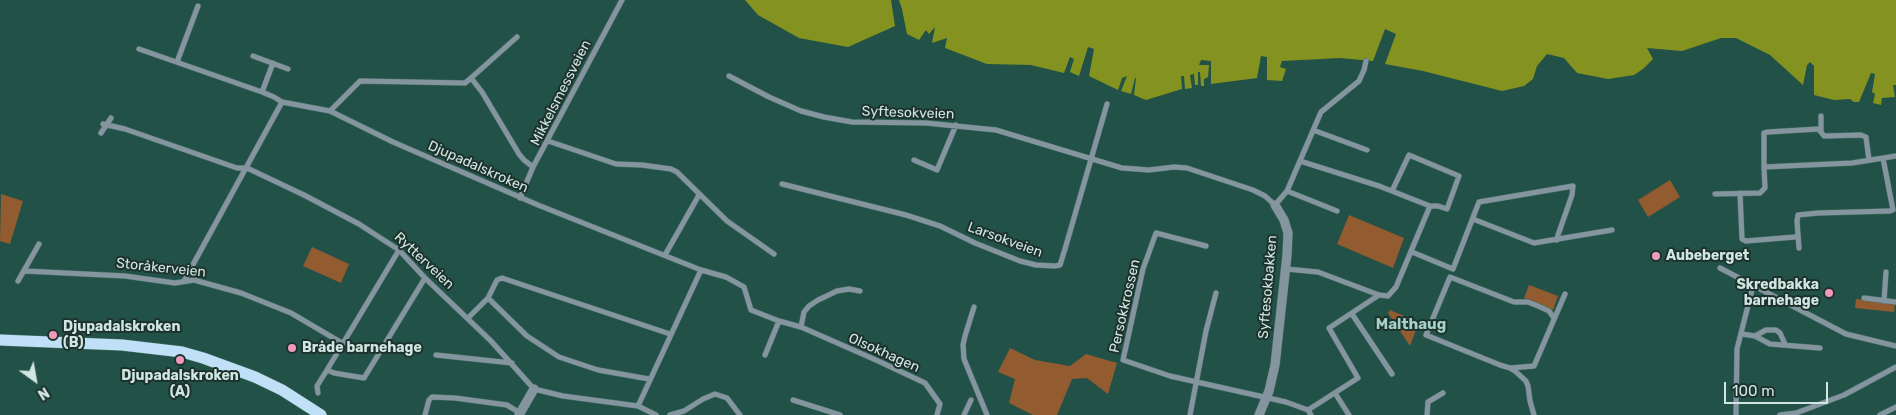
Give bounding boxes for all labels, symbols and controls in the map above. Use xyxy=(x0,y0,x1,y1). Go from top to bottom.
street label: Mikkelsmessveien xyxy=(527,37,595,149)
street label: Syftesokveien xyxy=(861,103,955,123)
street label: Djupadalskroken xyxy=(425,137,531,197)
street label: Larsokveien xyxy=(965,219,1045,261)
street label: Rytterveien xyxy=(390,229,458,293)
street label: Syftesokbakken xyxy=(1255,234,1281,340)
place label: Aubeberget xyxy=(1666,248,1749,264)
marker: Aubeberget xyxy=(1650,250,1662,262)
street label: Storåkerveien xyxy=(115,255,207,281)
street label: Persokkrossen xyxy=(1106,258,1144,354)
place label: Skredbakka barnehage xyxy=(1736,277,1819,310)
marker: Skredbakka barnehage xyxy=(1823,287,1835,299)
district label: Malthaug xyxy=(1376,316,1446,334)
place label: Djupadalskroken (B) xyxy=(63,319,180,352)
marker: Djupadalskroken (B) xyxy=(47,329,59,341)
street label: Olsokhagen xyxy=(846,330,922,376)
place label: Bråde barnehage xyxy=(302,340,422,356)
marker: Bråde barnehage xyxy=(286,342,298,354)
marker: Djupadalskroken (A) xyxy=(174,354,186,366)
north arrow xyxy=(10,355,60,405)
place label: Djupadalskroken (A) xyxy=(121,368,239,401)
scale bar xyxy=(1726,372,1830,404)
text: 100 m xyxy=(1732,382,1774,400)
text: N xyxy=(34,383,52,403)

